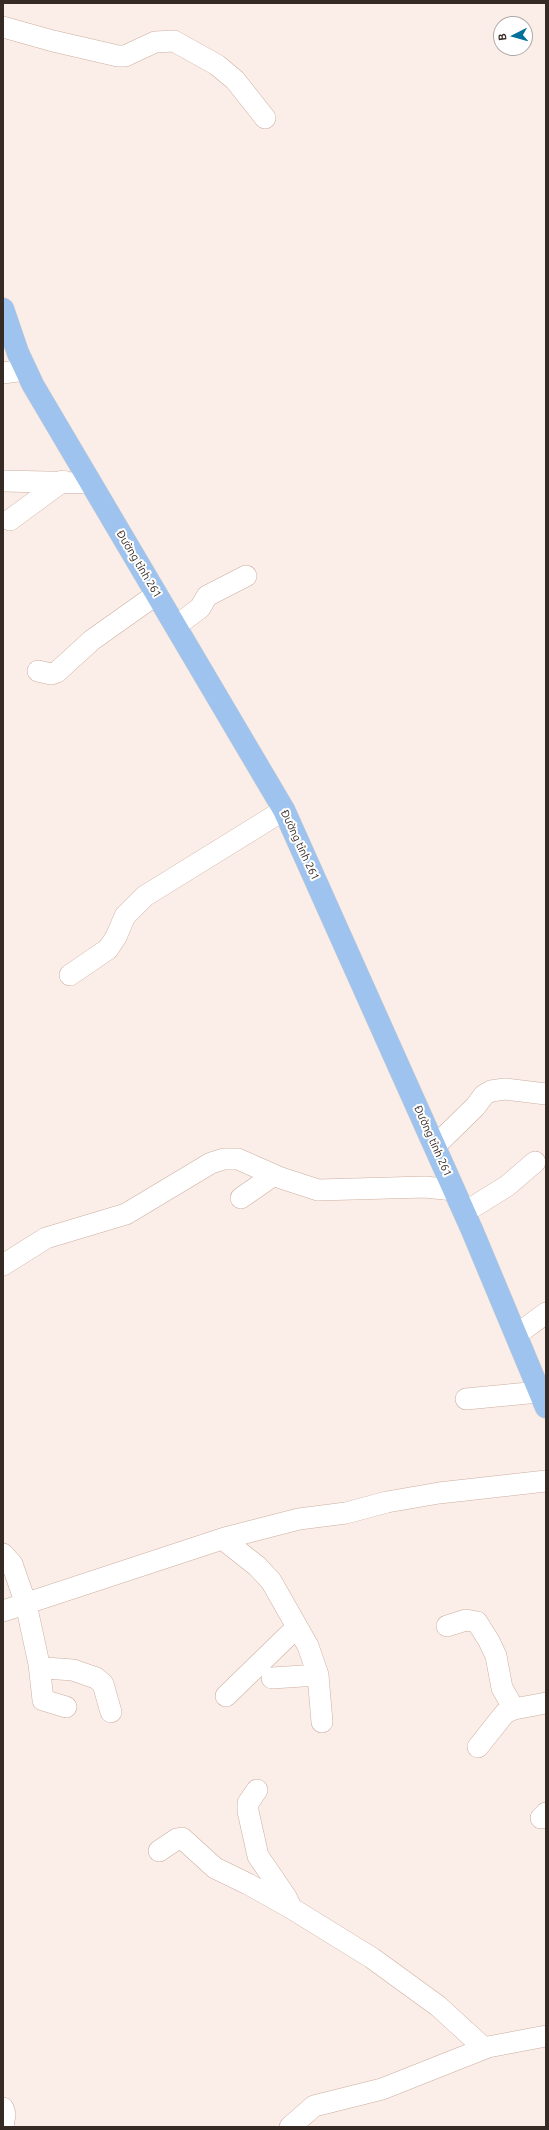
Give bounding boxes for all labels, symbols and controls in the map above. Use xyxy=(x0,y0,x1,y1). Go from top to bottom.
north arrow xyxy=(493,16,533,56)
text: B xyxy=(496,33,508,41)
street label: Đường tỉnh 261 xyxy=(114,528,164,600)
street label: Đường tỉnh 261 xyxy=(278,808,322,882)
street label: Đường tỉnh 261 xyxy=(411,1103,455,1179)

